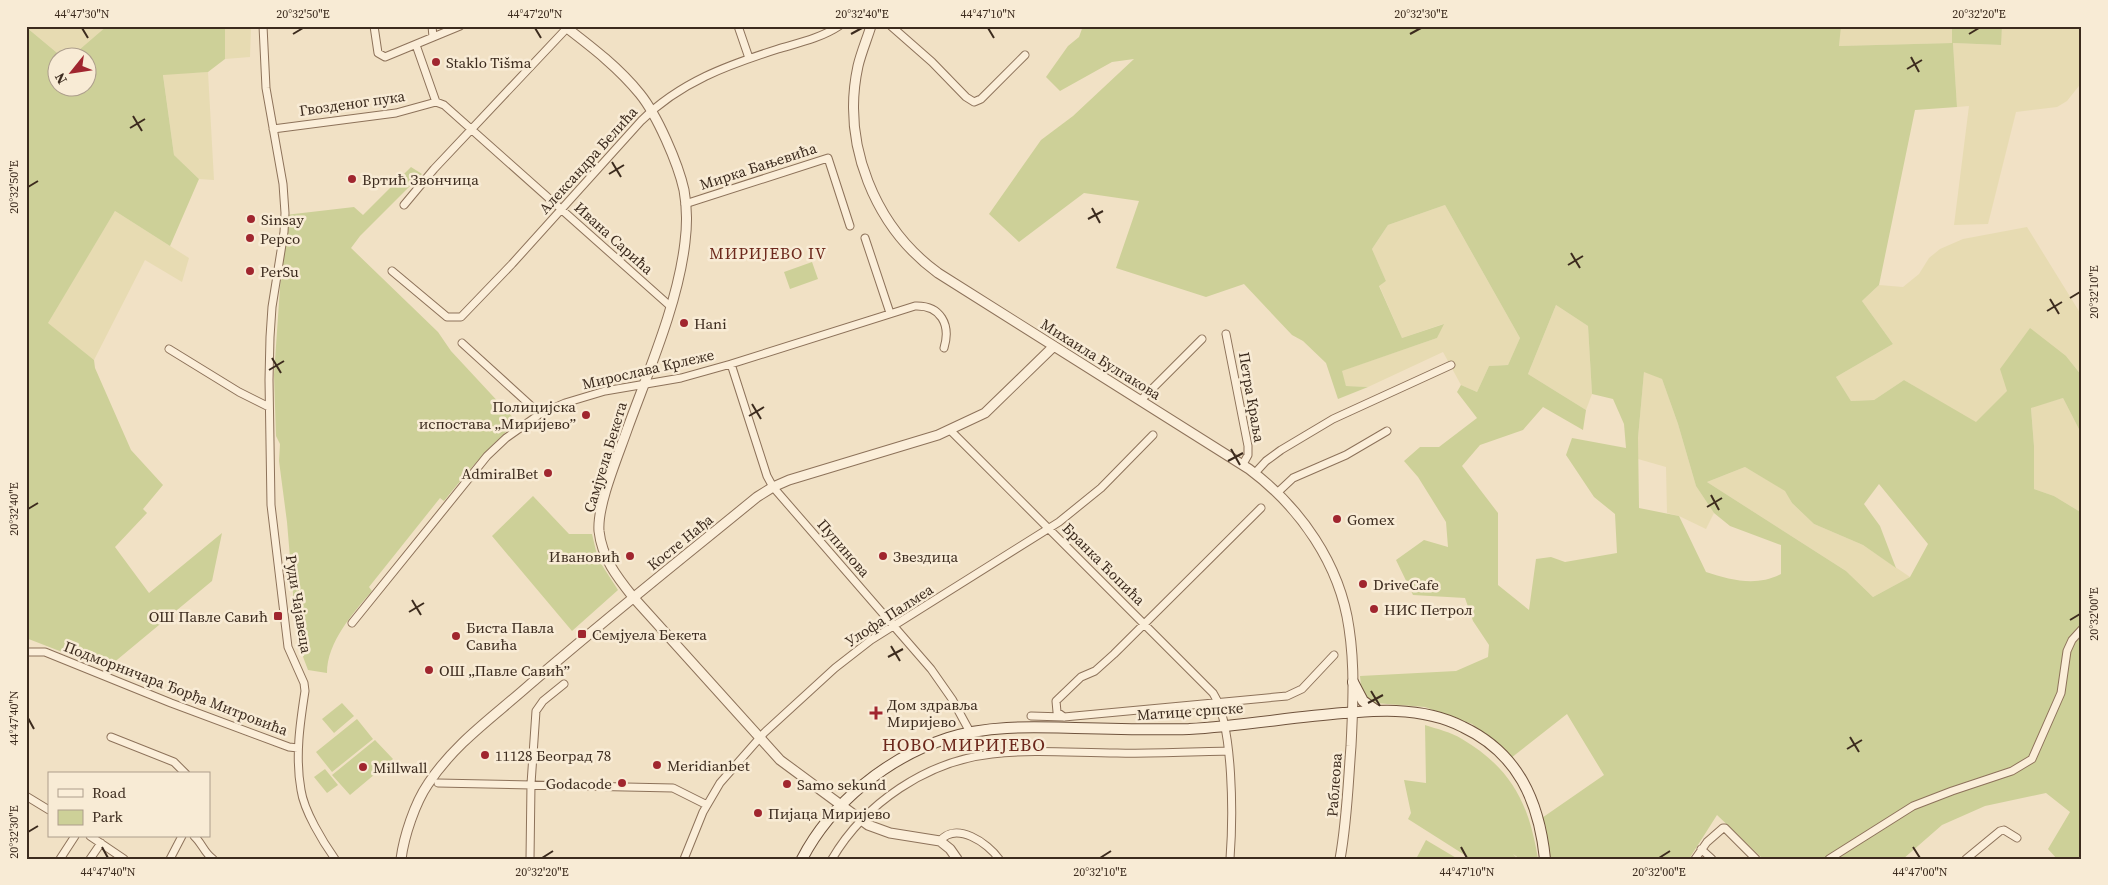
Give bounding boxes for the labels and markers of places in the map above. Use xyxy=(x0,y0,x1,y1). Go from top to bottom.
place label: Staklo Tišma xyxy=(446,52,532,73)
marker: Staklo Tišma xyxy=(430,56,442,68)
place label: Вртић Звончица xyxy=(362,169,479,190)
marker: Вртић Звончица xyxy=(346,173,358,185)
place label: Sinsay xyxy=(261,209,304,230)
marker: Sinsay xyxy=(245,213,257,225)
place label: Pepco xyxy=(260,228,300,249)
marker: Pepco xyxy=(244,232,256,244)
place label: PerSu xyxy=(260,261,299,282)
marker: PerSu xyxy=(244,265,256,277)
place label: Hani xyxy=(694,313,727,334)
marker: Hani xyxy=(678,317,690,329)
place label: Полицијска испостава „Миријево” xyxy=(419,396,576,434)
marker: Полицијска испостава „Миријево” xyxy=(580,409,592,421)
place label: AdmiralBet xyxy=(462,463,538,484)
marker: AdmiralBet xyxy=(542,467,554,479)
place label: Gomex xyxy=(1347,509,1395,530)
marker: Gomex xyxy=(1331,513,1343,525)
place label: Ивановић xyxy=(549,546,620,567)
place label: Звездица xyxy=(893,546,959,567)
marker: Ивановић xyxy=(624,550,636,562)
marker: Звездица xyxy=(877,550,889,562)
place label: DriveCafe xyxy=(1373,574,1439,595)
marker: DriveCafe xyxy=(1357,578,1369,590)
place label: НИС Петрол xyxy=(1384,599,1473,620)
marker: НИС Петрол xyxy=(1368,603,1380,615)
place label: ОШ Павле Савић xyxy=(149,606,268,627)
marker: ОШ Павле Савић xyxy=(272,610,284,622)
place label: Биста Павла Савића xyxy=(466,617,554,655)
place label: Семјуела Бекета xyxy=(592,624,707,645)
marker: Семјуела Бекета xyxy=(576,628,588,640)
marker: Биста Павла Савића xyxy=(450,630,462,642)
place label: ОШ „Павле Савић” xyxy=(439,660,570,681)
marker: ОШ „Павле Савић” xyxy=(423,664,435,676)
place label: Дом здравља Миријево xyxy=(887,694,978,732)
marker: Дом здравља Миријево xyxy=(869,706,883,720)
place label: 11128 Београд 78 xyxy=(495,745,611,766)
marker: 11128 Београд 78 xyxy=(479,749,491,761)
place label: Meridianbet xyxy=(667,755,750,776)
place label: Millwall xyxy=(373,757,428,778)
marker: Meridianbet xyxy=(651,759,663,771)
marker: Millwall xyxy=(357,761,369,773)
place label: Godacode xyxy=(546,773,612,794)
place label: Samo sekund xyxy=(797,774,887,795)
marker: Godacode xyxy=(616,777,628,789)
marker: Samo sekund xyxy=(781,778,793,790)
place label: Пијаца Миријево xyxy=(768,803,891,824)
marker: Пијаца Миријево xyxy=(752,807,764,819)

